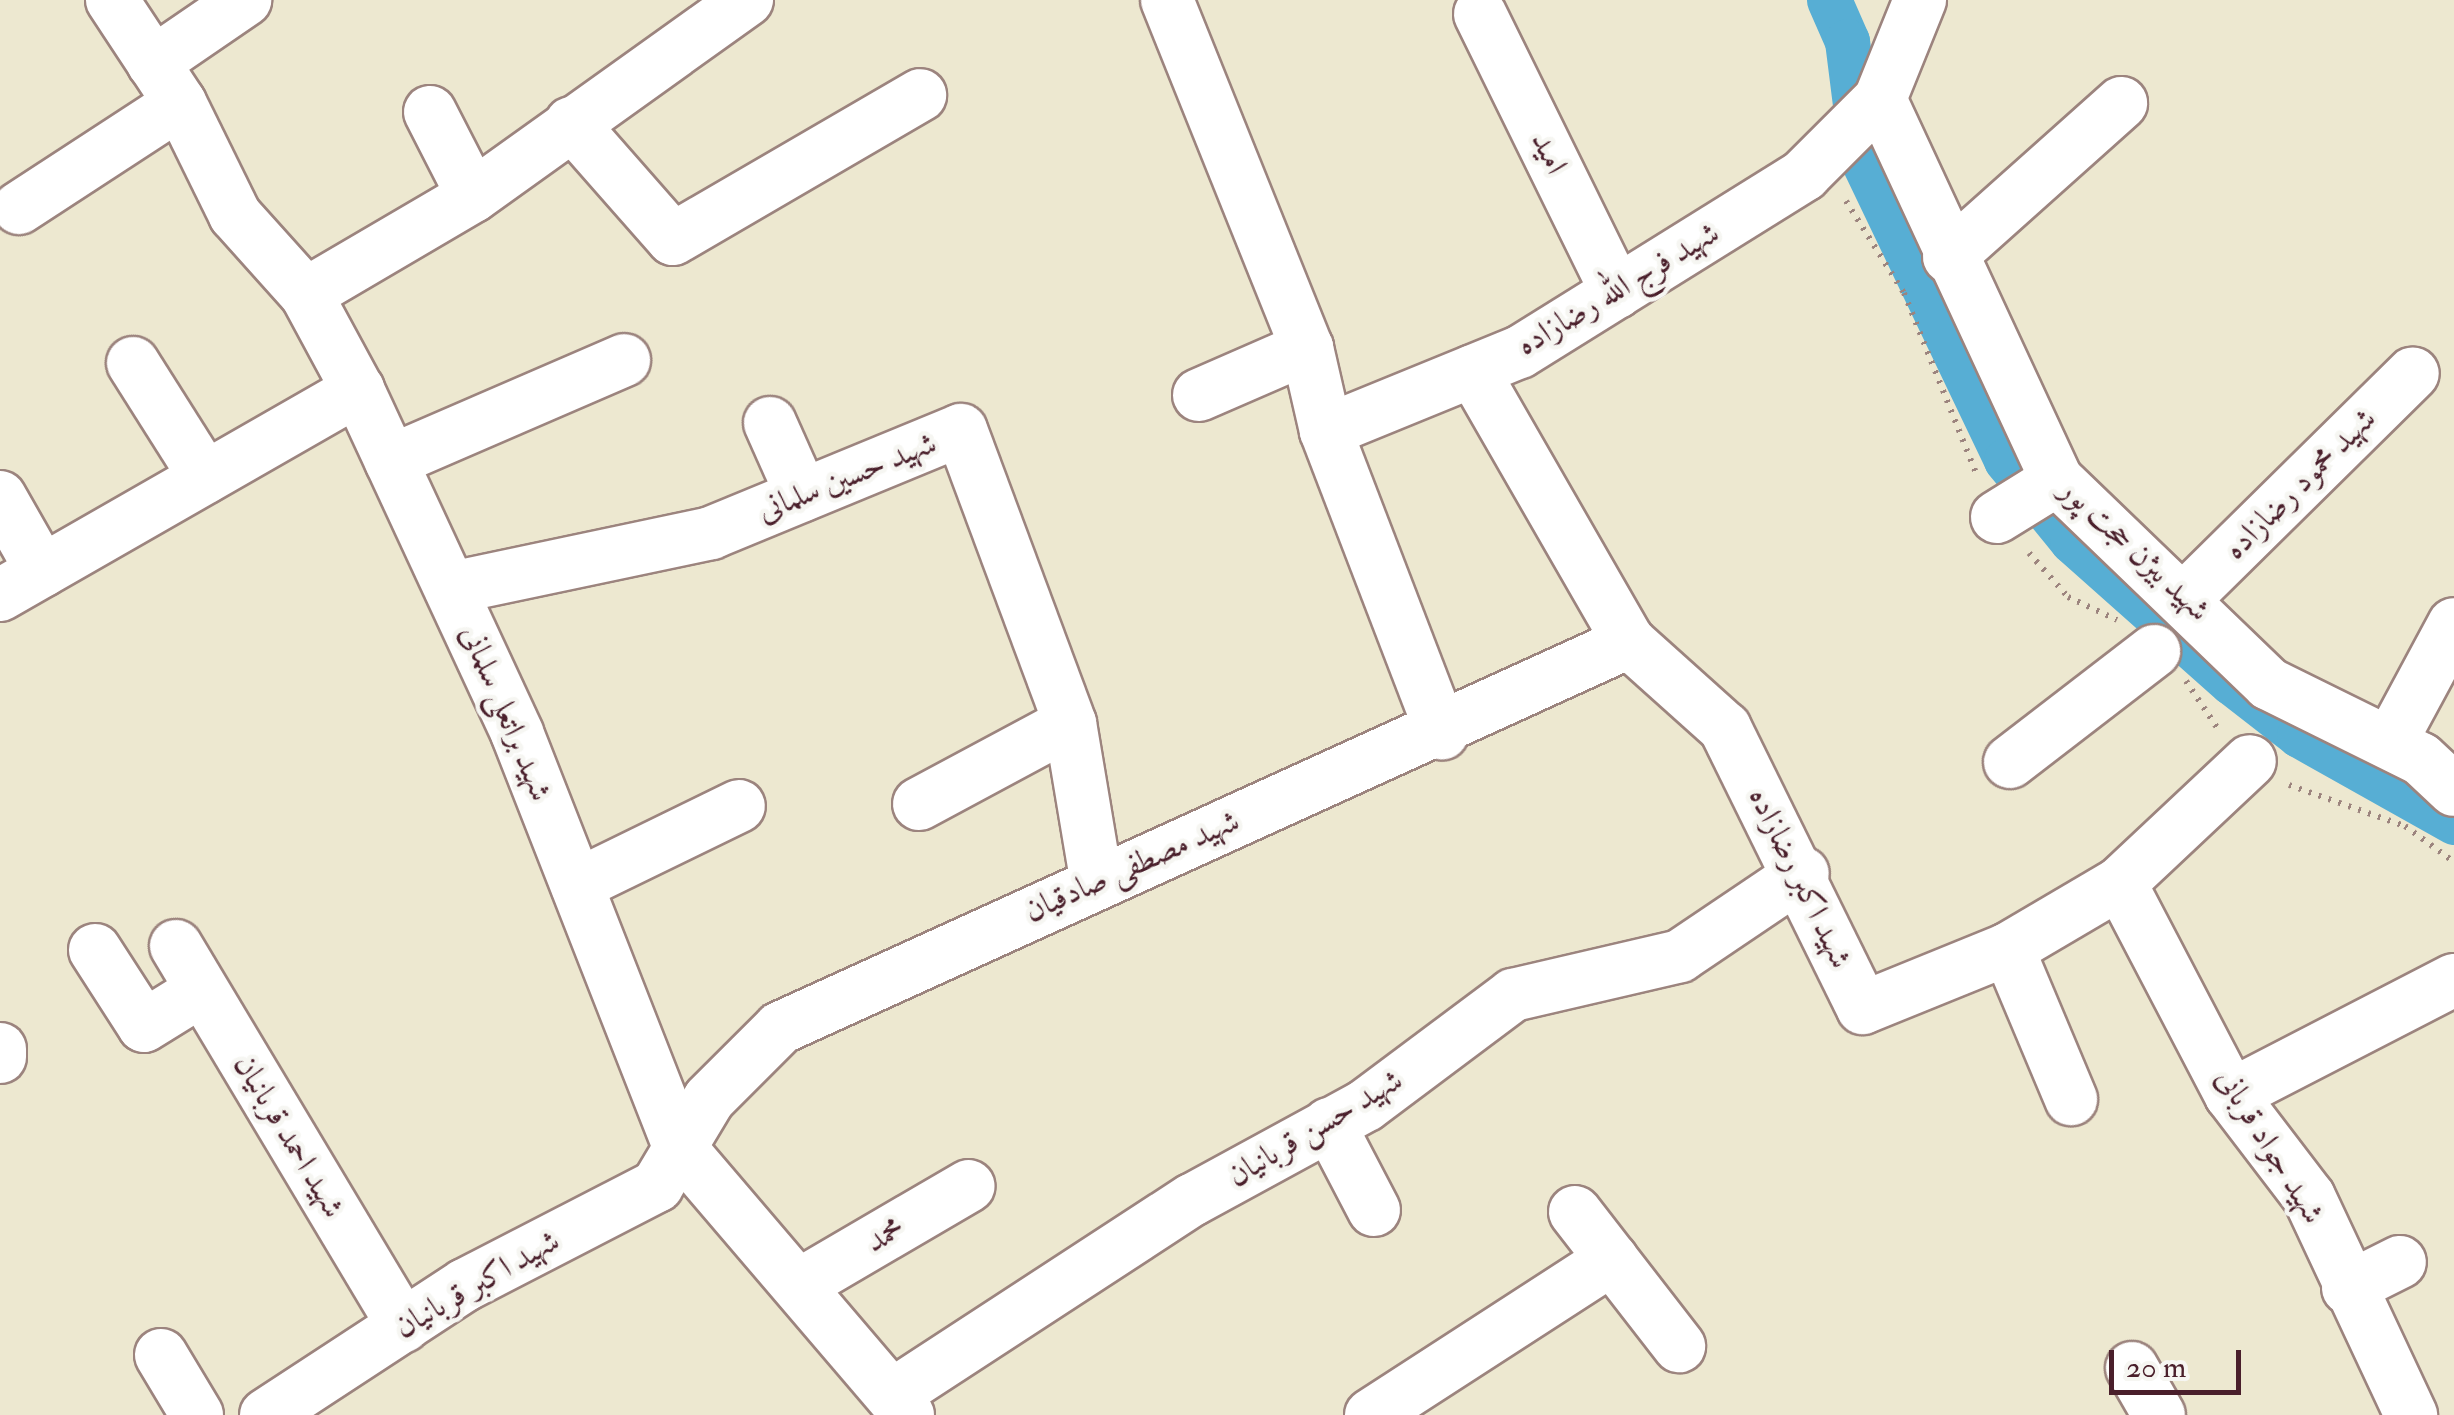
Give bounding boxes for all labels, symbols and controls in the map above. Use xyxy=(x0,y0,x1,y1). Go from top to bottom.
street label: امید xyxy=(1522,126,1576,180)
street label: شهید فرج الله رضازاده xyxy=(1510,214,1726,364)
street label: شهید محمود رضازاده xyxy=(2216,400,2384,568)
street label: شهید حسین سلمانی xyxy=(752,424,942,530)
street label: شهید بیژن حجت پور xyxy=(2052,471,2218,629)
street label: شهید براتعلی سلمانی xyxy=(452,619,560,807)
street label: شهید اکبر رضازاده xyxy=(1740,781,1860,975)
street label: شهید مصطفی صادقیان xyxy=(1019,801,1245,931)
street label: شهید احمد قربانیان xyxy=(225,1047,353,1225)
street label: شهید حسن قربانیان xyxy=(1221,1061,1409,1195)
street label: شهید جواد قربانی xyxy=(2207,1061,2333,1231)
street label: محمد xyxy=(859,1209,911,1261)
street label: شهید اکبر قربانیان xyxy=(388,1221,566,1347)
scale bar xyxy=(2114,1330,2246,1392)
text: 20 m xyxy=(2126,1349,2186,1386)

